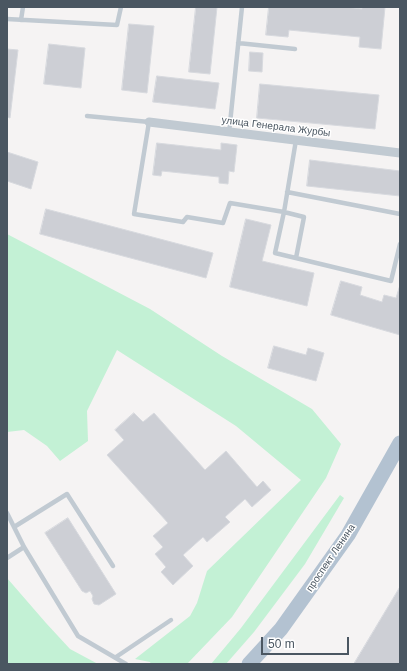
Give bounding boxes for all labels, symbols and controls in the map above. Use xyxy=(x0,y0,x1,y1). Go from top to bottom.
street label: улица Генерала Журбы xyxy=(221,114,331,140)
street label: проспект Ленина xyxy=(304,522,358,594)
scale bar xyxy=(263,629,351,655)
text: 50 m xyxy=(268,637,295,651)

